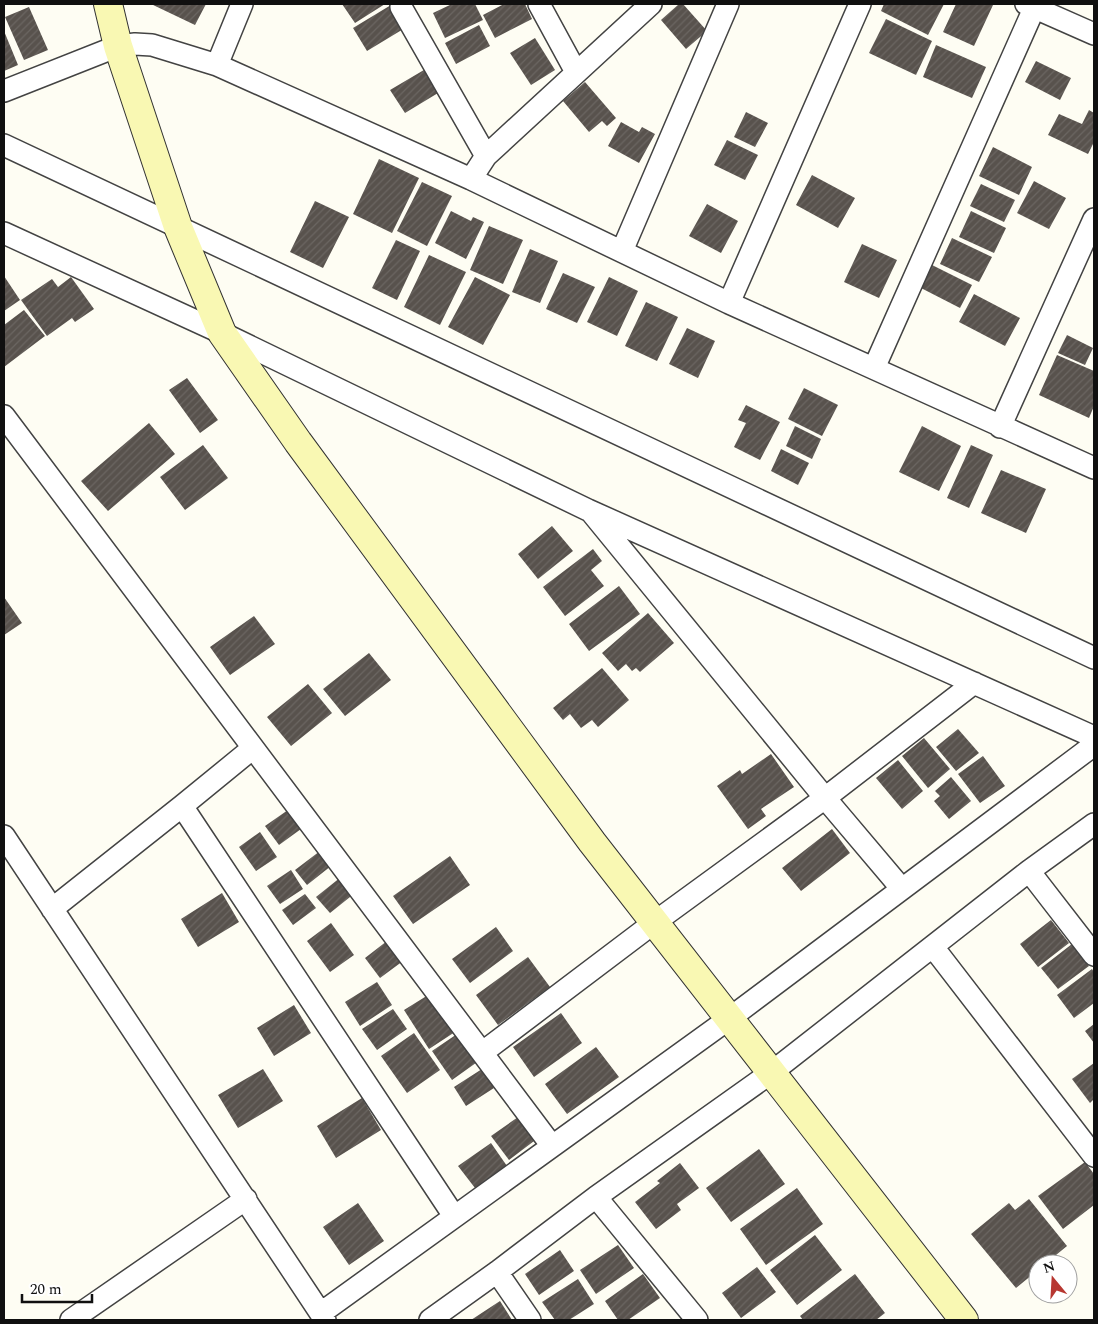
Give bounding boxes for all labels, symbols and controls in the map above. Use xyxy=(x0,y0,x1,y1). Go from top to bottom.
north arrow xyxy=(1028,1254,1078,1304)
text: N xyxy=(1040,1255,1058,1279)
scale bar xyxy=(22,1272,92,1304)
text: 20 m xyxy=(30,1278,62,1301)

